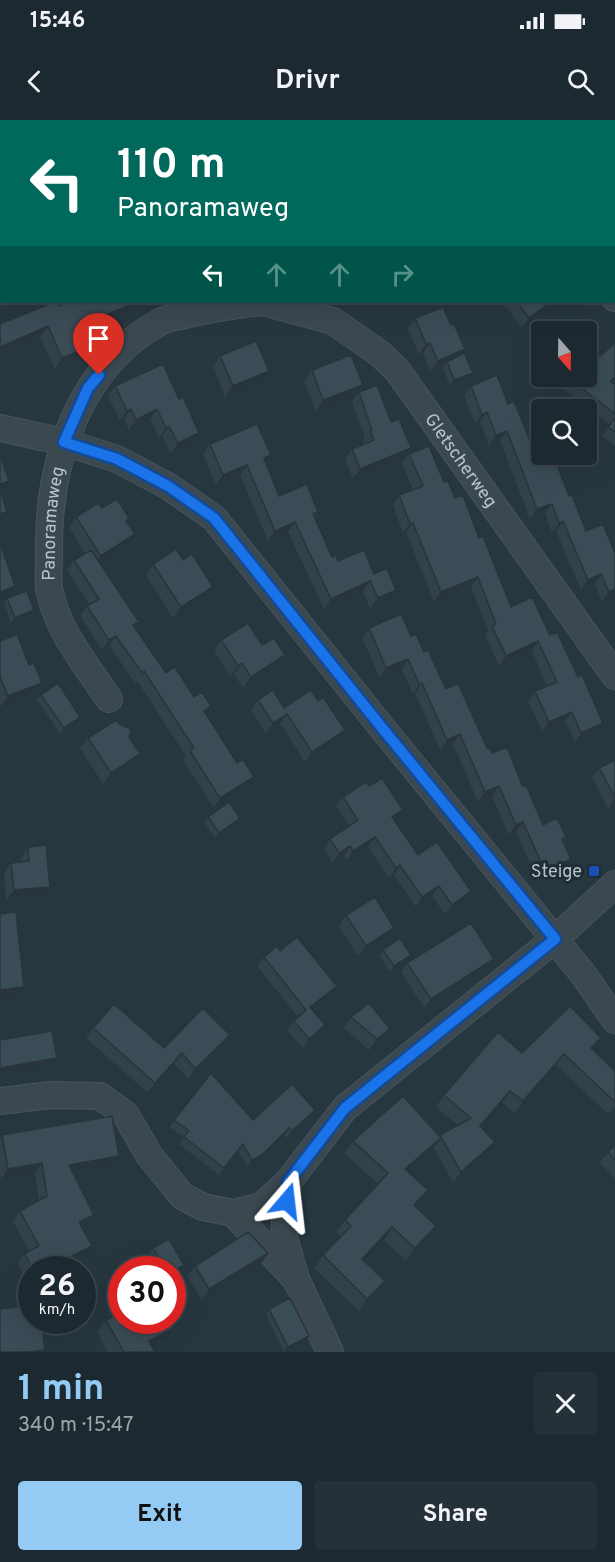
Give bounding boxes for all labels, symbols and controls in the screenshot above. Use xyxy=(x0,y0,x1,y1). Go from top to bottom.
text: 15:46 xyxy=(30,8,85,35)
text: Drivr xyxy=(275,64,340,98)
icon: back xyxy=(18,65,51,98)
icon: search xyxy=(564,65,597,98)
text: 110 m xyxy=(117,140,226,193)
icon: left xyxy=(18,144,96,222)
text: Panoramaweg xyxy=(117,192,289,226)
icon: left xyxy=(197,258,230,291)
icon: ahead xyxy=(260,258,293,291)
icon: ahead xyxy=(323,258,356,291)
icon: right xyxy=(386,258,419,291)
pin xyxy=(73,313,124,375)
north arrow xyxy=(531,321,597,387)
map controls xyxy=(531,321,597,465)
icon: arrive xyxy=(82,322,115,355)
button: search xyxy=(531,399,597,465)
street label: Gletscherweg xyxy=(418,409,501,513)
street label: Panoramaweg xyxy=(39,464,71,581)
place label: Steige xyxy=(531,861,582,884)
marker: Steige xyxy=(587,864,601,878)
position arrow xyxy=(255,1169,319,1233)
speed limit sign: 30 xyxy=(108,1256,186,1334)
text: 26 xyxy=(39,1269,75,1306)
text: km/h xyxy=(39,1301,75,1320)
text: 1 min xyxy=(18,1367,104,1413)
button: close xyxy=(534,1372,597,1435)
text: 340 m · 15:47 xyxy=(18,1413,133,1439)
button: Exit xyxy=(18,1481,302,1550)
button: Share xyxy=(314,1481,597,1550)

